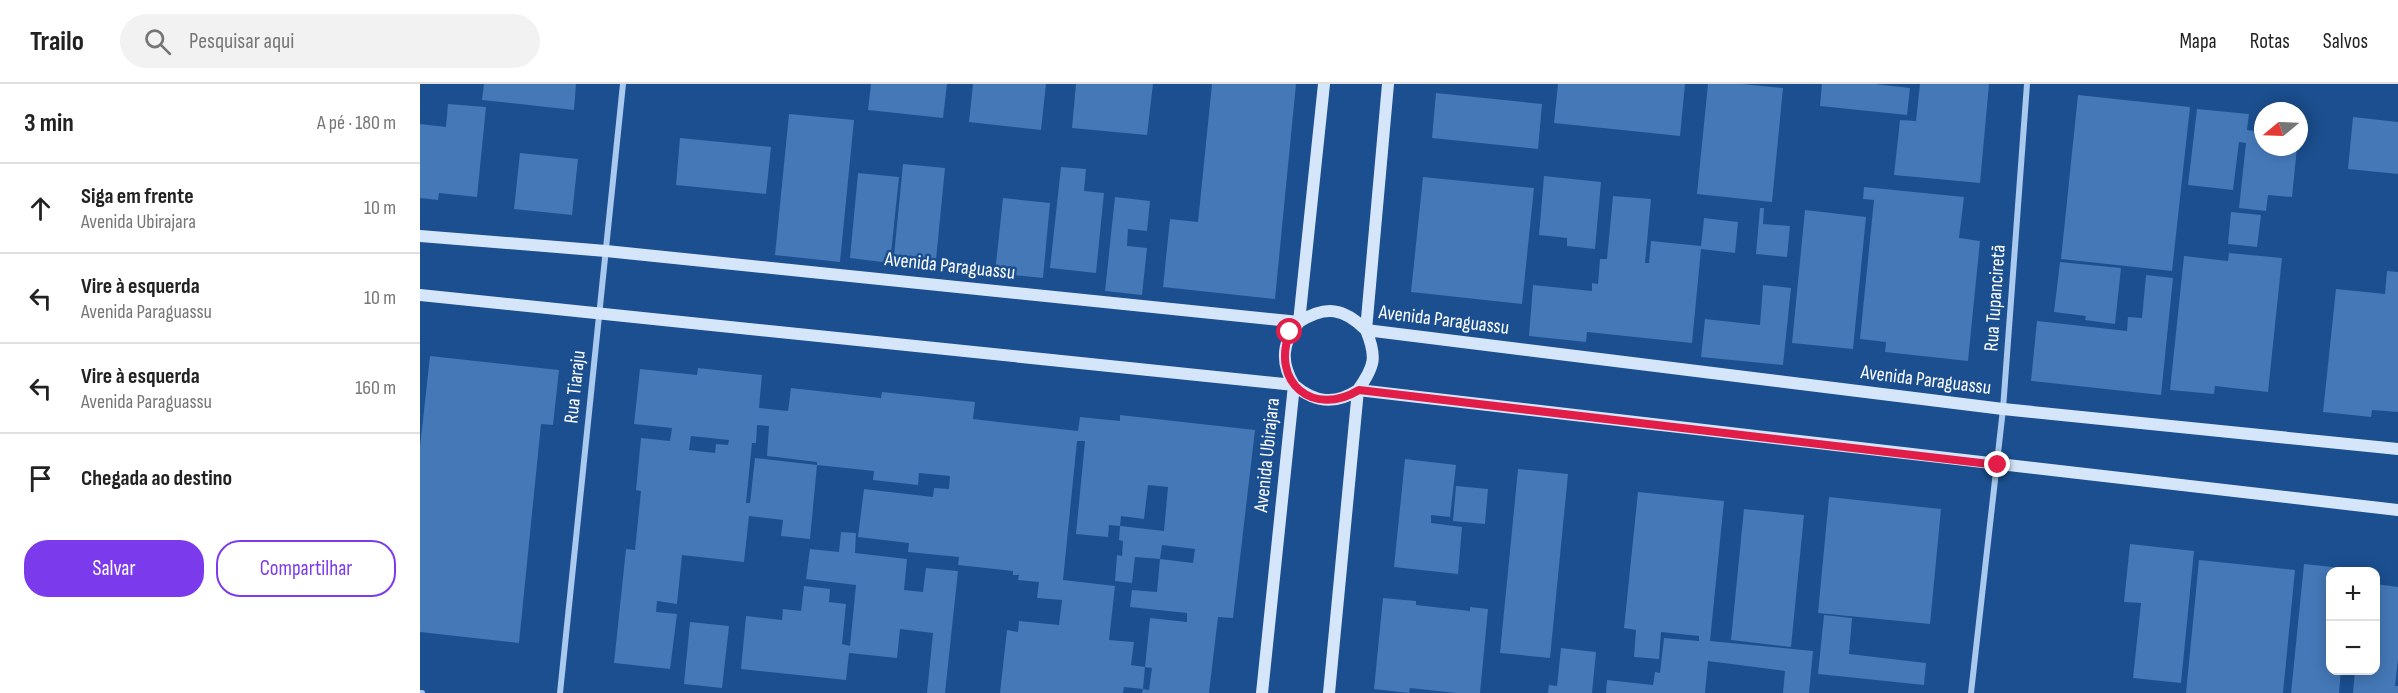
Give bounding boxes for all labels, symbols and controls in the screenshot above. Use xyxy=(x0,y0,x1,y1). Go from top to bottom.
search box xyxy=(120,14,540,68)
text: Trailo xyxy=(30,25,84,58)
icon: search xyxy=(141,25,174,58)
text: Pesquisar aqui xyxy=(189,28,294,55)
text: Mapa xyxy=(2179,29,2217,54)
text: Rotas xyxy=(2250,29,2290,54)
text: Salvos xyxy=(2323,29,2368,54)
north arrow xyxy=(2254,102,2308,156)
text: 3 min xyxy=(24,108,74,139)
text: A pé · 180 m xyxy=(317,111,396,135)
text: Siga em frente xyxy=(81,183,194,210)
icon: ahead xyxy=(24,192,57,225)
text: 10 m xyxy=(364,196,396,220)
text: Avenida Ubirajara xyxy=(81,210,196,234)
street label: Rua Tupanciretã xyxy=(1979,244,2011,352)
street label: Avenida Paraguassu xyxy=(883,247,1016,285)
text: Vire à esquerda xyxy=(81,273,200,300)
icon: left xyxy=(24,282,57,315)
text: 10 m xyxy=(364,286,396,310)
text: Avenida Paraguassu xyxy=(81,300,212,324)
street label: Avenida Paraguassu xyxy=(1377,300,1510,340)
route start xyxy=(1276,318,1302,344)
street label: Rua Tiaraju xyxy=(559,349,591,425)
street label: Avenida Paraguassu xyxy=(1859,360,1992,400)
text: Vire à esquerda xyxy=(81,363,200,390)
icon: left xyxy=(24,372,57,405)
text: 160 m xyxy=(355,376,396,400)
text: Avenida Paraguassu xyxy=(81,390,212,414)
street label: Avenida Ubirajara xyxy=(1249,397,1285,514)
route end xyxy=(1984,451,2010,477)
icon: arrive xyxy=(24,462,57,495)
text: Chegada ao destino xyxy=(81,465,232,492)
button: Salvar xyxy=(24,540,204,597)
button: Compartilhar xyxy=(216,540,396,597)
map controls xyxy=(2326,567,2380,675)
button: + xyxy=(2326,567,2380,621)
button: − xyxy=(2326,621,2380,675)

